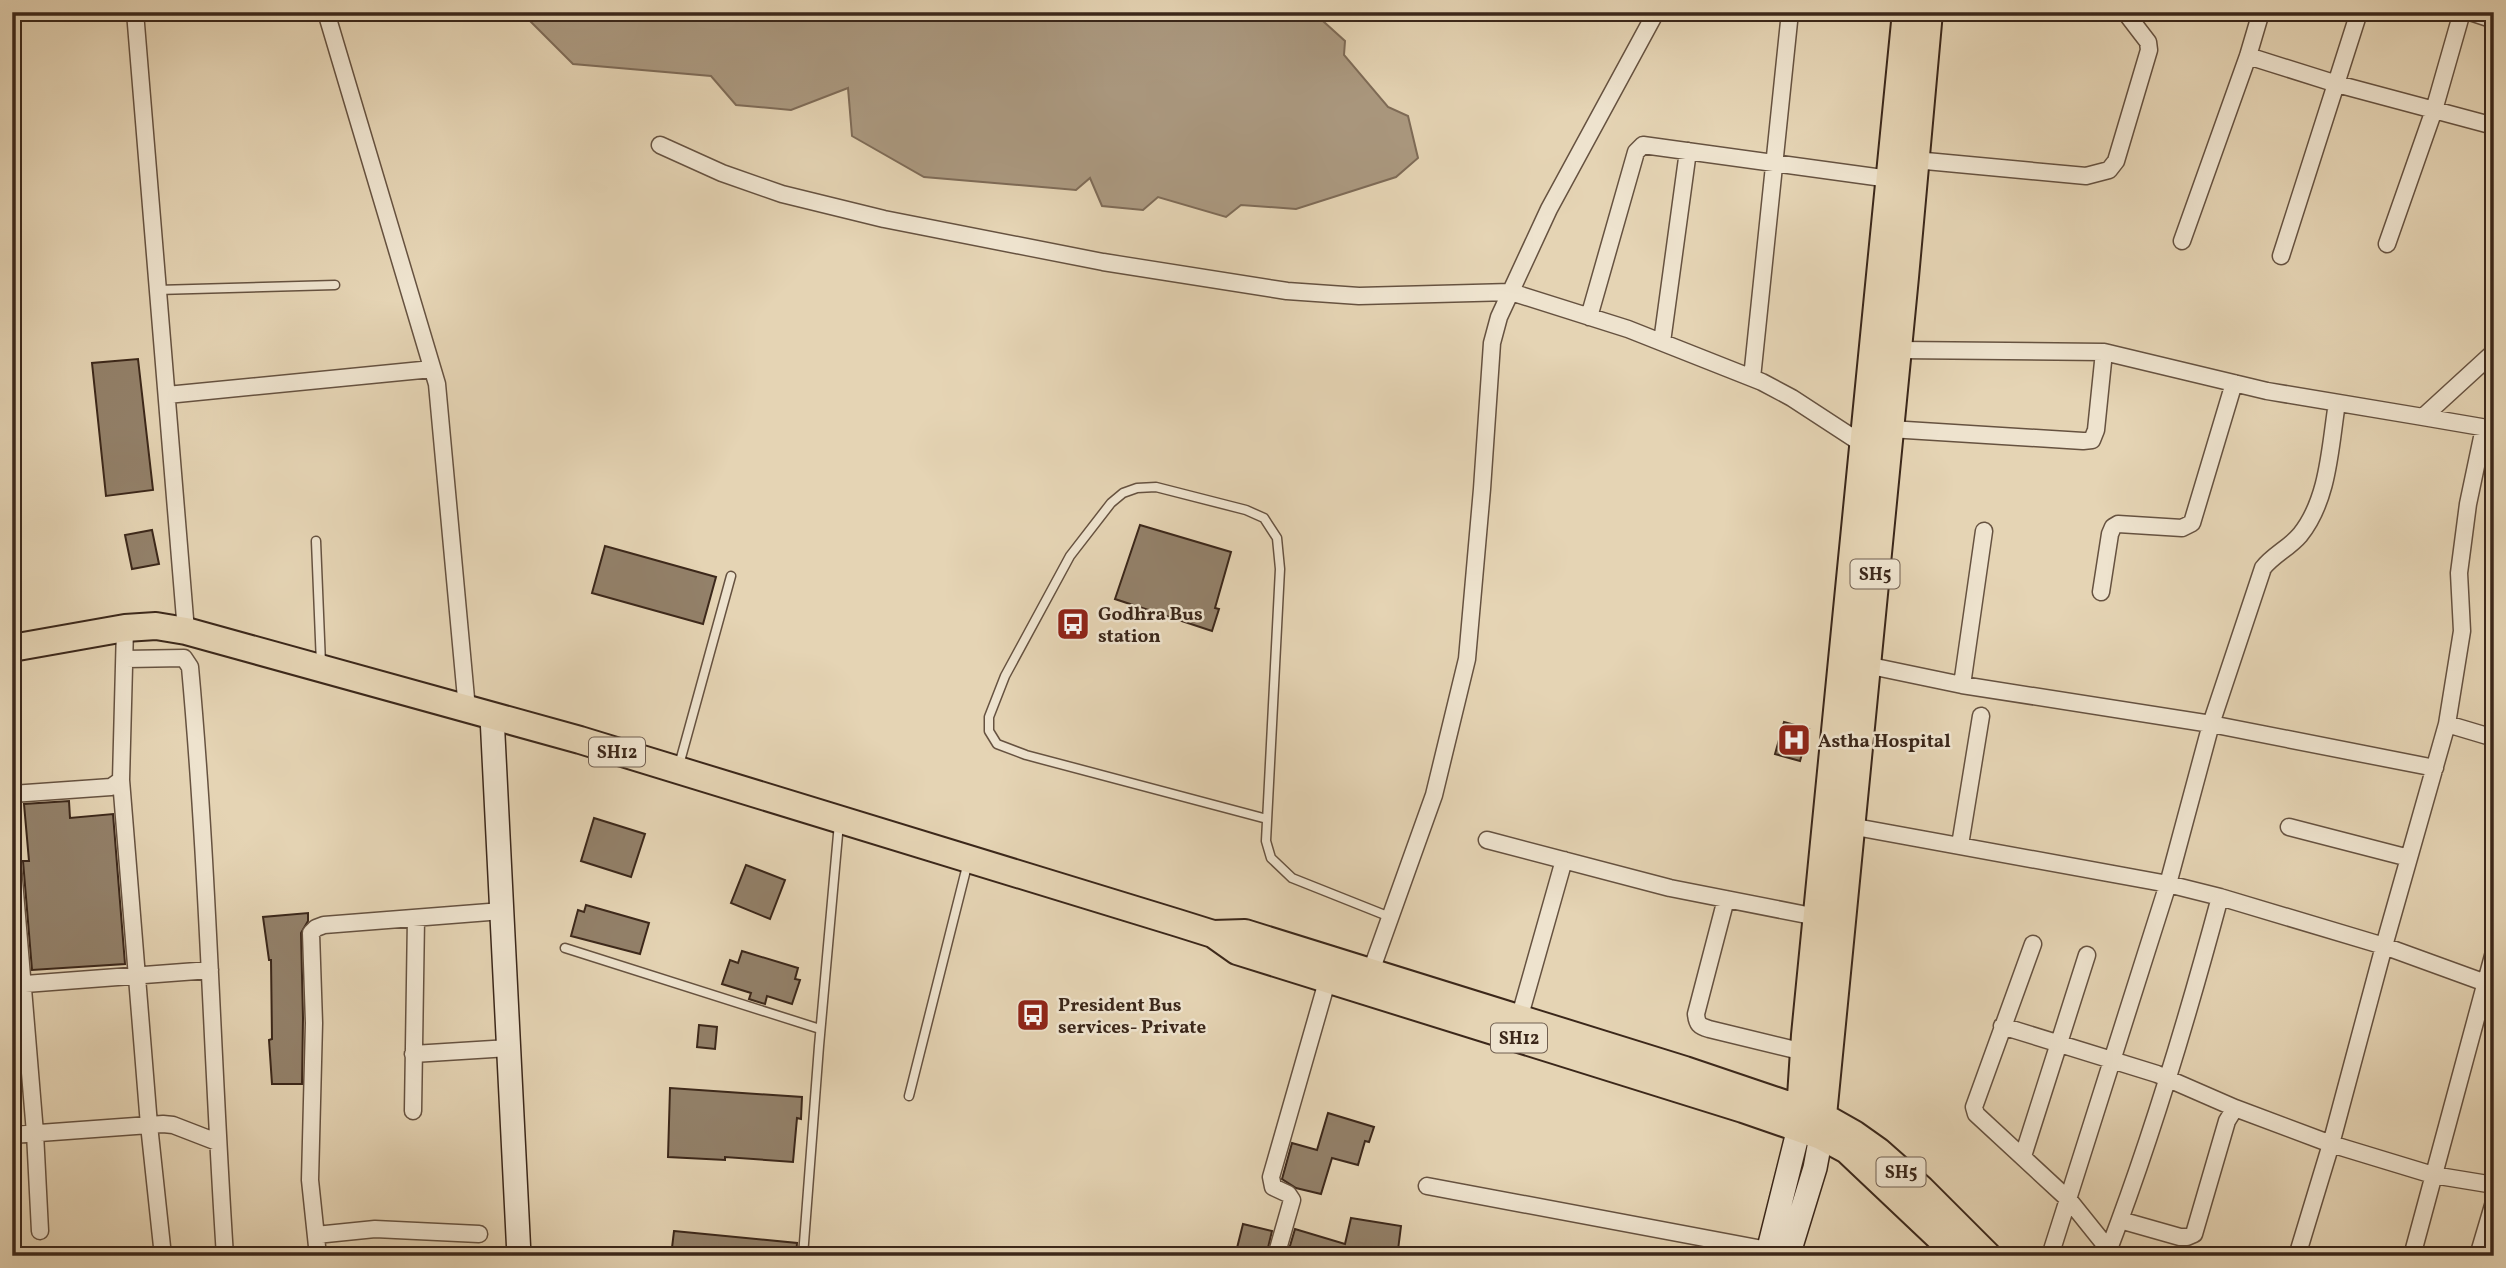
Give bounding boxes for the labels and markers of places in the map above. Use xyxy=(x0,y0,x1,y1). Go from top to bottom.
place label: Godhra Bus station xyxy=(1098,602,1203,650)
bus stop icon: Godhra Bus station xyxy=(1054,605,1092,643)
hospital icon: Astha Hospital xyxy=(1775,721,1813,759)
place label: Astha Hospital xyxy=(1818,729,1951,755)
place label: President Bus services- Private xyxy=(1058,993,1206,1041)
bus stop icon: President Bus services- Private xyxy=(1014,996,1052,1034)

